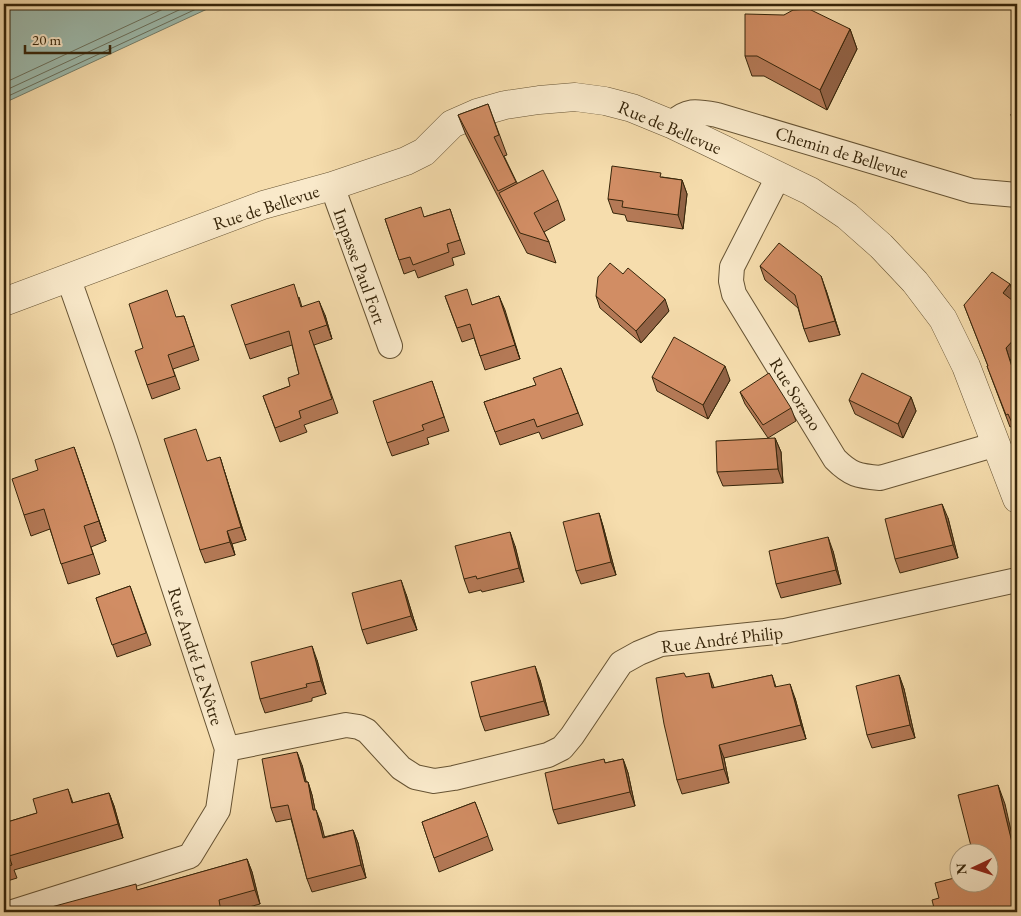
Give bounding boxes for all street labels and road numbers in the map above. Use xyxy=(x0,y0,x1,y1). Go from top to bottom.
street label: Rue de Bellevue xyxy=(615,95,725,159)
street label: Chemin de Bellevue xyxy=(773,121,911,183)
street label: Rue de Bellevue xyxy=(210,179,322,235)
street label: Impasse Paul Fort xyxy=(328,205,392,327)
street label: Rue Sorano xyxy=(765,353,827,435)
street label: Rue André Le Nôtre xyxy=(163,584,229,728)
street label: Rue André Philip xyxy=(660,620,784,658)

